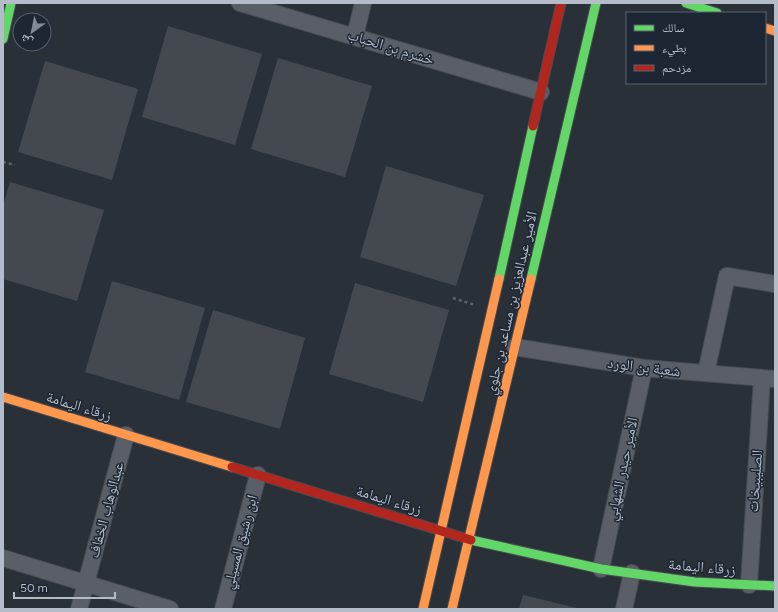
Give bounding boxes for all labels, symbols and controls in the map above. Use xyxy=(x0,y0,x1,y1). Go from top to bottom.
north arrow xyxy=(12,12,52,52)
legend xyxy=(626,12,766,84)
text: سالك xyxy=(662,21,684,35)
street label: خشرم بن الحباب xyxy=(345,25,437,70)
text: ش xyxy=(18,30,36,49)
text: بطيء xyxy=(662,41,686,58)
text: مزدحم xyxy=(662,61,691,76)
street label: الأمير عبدالعزيز بن مساعد بن جلوي xyxy=(481,209,544,397)
street label: شعبة بن الورد xyxy=(606,354,682,381)
street label: زرقاء اليمامة xyxy=(44,387,114,425)
street label: الأمير حيدر الشهابي xyxy=(602,416,645,523)
street label: الصليبيخات xyxy=(744,449,766,513)
street label: عبدالوهاب الخفاف xyxy=(85,460,128,560)
street label: زرقاء اليمامة xyxy=(354,481,424,519)
street label: ابن رشيق المسيلي xyxy=(219,493,264,592)
street label: زرقاء اليمامة xyxy=(667,555,737,579)
scale bar xyxy=(14,574,115,600)
text: 50 m xyxy=(20,581,48,595)

